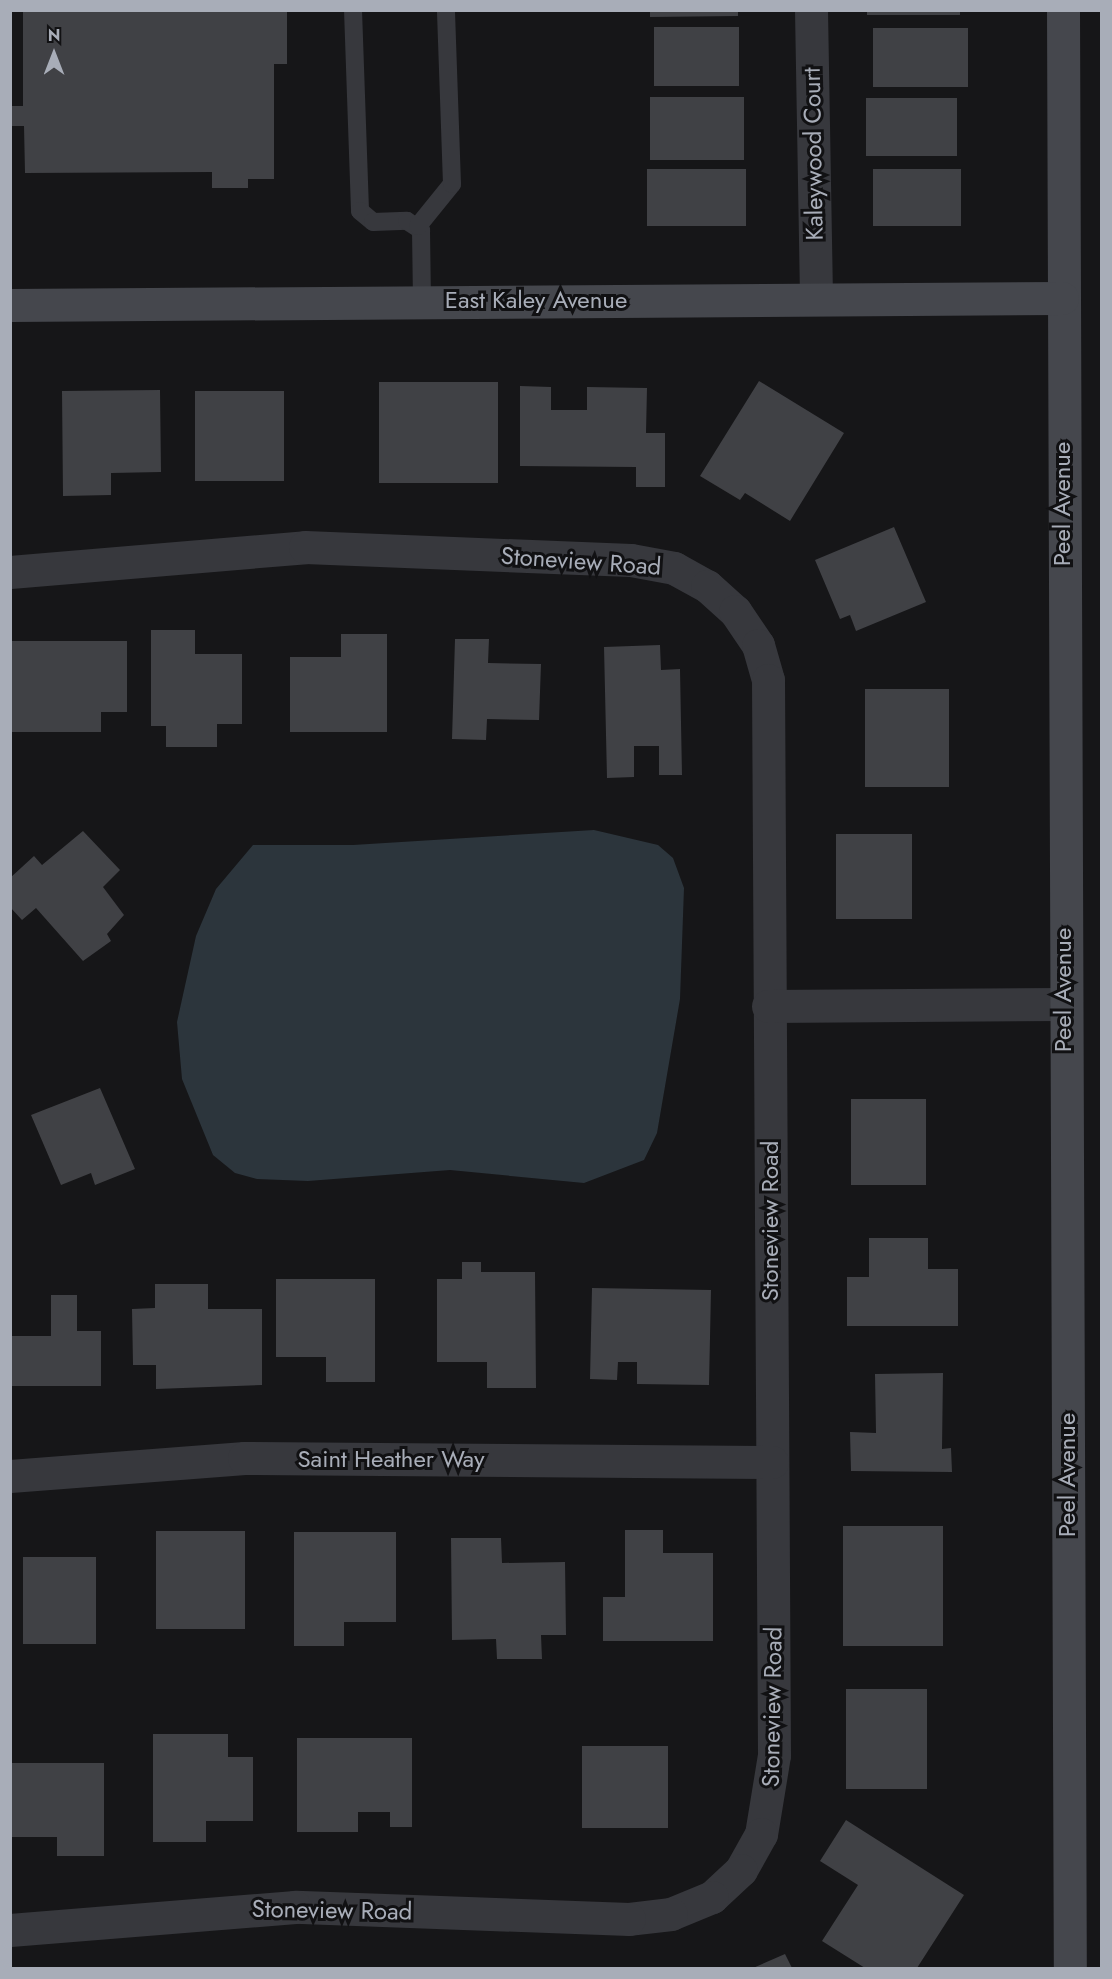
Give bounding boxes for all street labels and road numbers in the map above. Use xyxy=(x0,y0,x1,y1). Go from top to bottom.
street label: Kaleywood Court xyxy=(797,67,829,241)
street label: East Kaley Avenue xyxy=(445,286,627,314)
street label: Peel Avenue xyxy=(1048,442,1076,566)
street label: Stoneview Road xyxy=(500,541,662,581)
street label: Peel Avenue xyxy=(1049,928,1077,1052)
street label: Stoneview Road xyxy=(756,1141,784,1301)
street label: Peel Avenue xyxy=(1053,1413,1081,1537)
street label: Saint Heather Way xyxy=(297,1445,485,1473)
street label: Stoneview Road xyxy=(756,1626,788,1788)
street label: Stoneview Road xyxy=(251,1894,413,1926)

